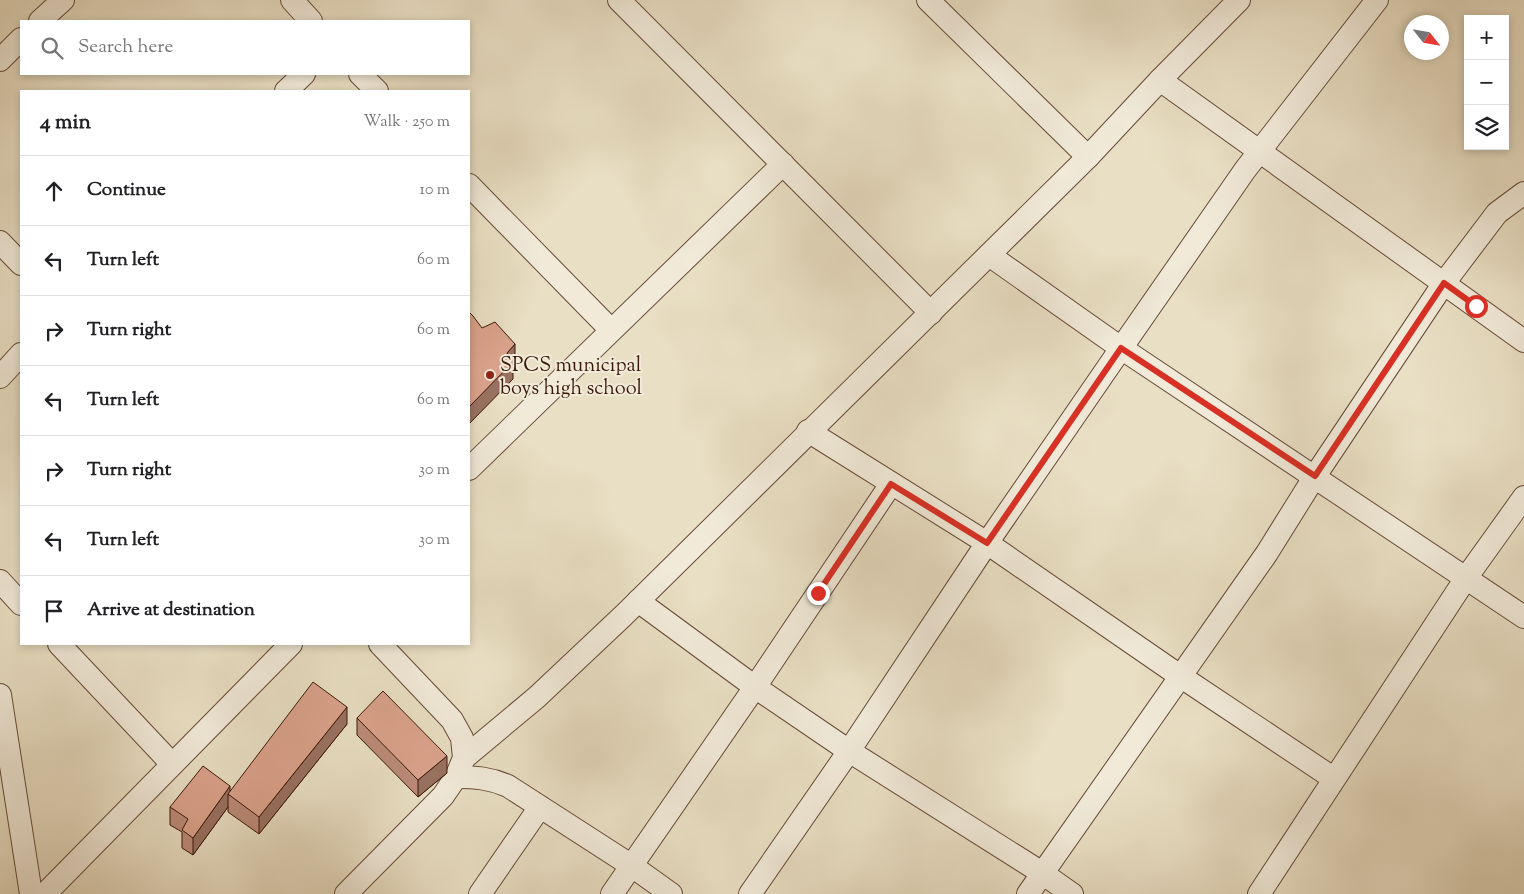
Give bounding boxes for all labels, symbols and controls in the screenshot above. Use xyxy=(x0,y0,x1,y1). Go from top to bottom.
north arrow xyxy=(1404,15,1449,60)
map controls xyxy=(1464,15,1509,150)
button: + xyxy=(1464,15,1509,60)
search box xyxy=(20,20,470,75)
icon: search xyxy=(38,34,66,62)
text: Search here xyxy=(78,34,173,61)
button: − xyxy=(1464,60,1509,105)
button: layers xyxy=(1464,105,1509,150)
text: 4 min xyxy=(40,108,91,138)
text: Walk · 250 m xyxy=(364,111,450,134)
icon: ahead xyxy=(40,177,68,205)
text: Continue xyxy=(87,177,166,204)
text: 10 m xyxy=(420,179,450,202)
icon: left xyxy=(40,247,68,275)
text: Turn left xyxy=(87,247,159,274)
text: 60 m xyxy=(417,249,450,272)
route start xyxy=(1465,295,1488,318)
icon: right xyxy=(40,317,68,345)
text: Turn right xyxy=(87,317,171,344)
text: 60 m xyxy=(417,319,450,342)
place label: SPCS municipal boys high school xyxy=(500,352,643,404)
marker: SPCS municipal boys high school xyxy=(484,369,496,381)
icon: left xyxy=(40,387,68,415)
text: Turn left xyxy=(87,387,159,414)
text: 60 m xyxy=(417,389,450,412)
icon: right xyxy=(40,457,68,485)
text: Turn right xyxy=(87,457,171,484)
text: 30 m xyxy=(419,459,450,482)
icon: left xyxy=(40,527,68,555)
text: Turn left xyxy=(87,527,159,554)
text: 30 m xyxy=(419,529,450,552)
route end xyxy=(807,582,830,605)
icon: arrive xyxy=(40,597,68,625)
text: Arrive at destination xyxy=(87,597,255,624)

